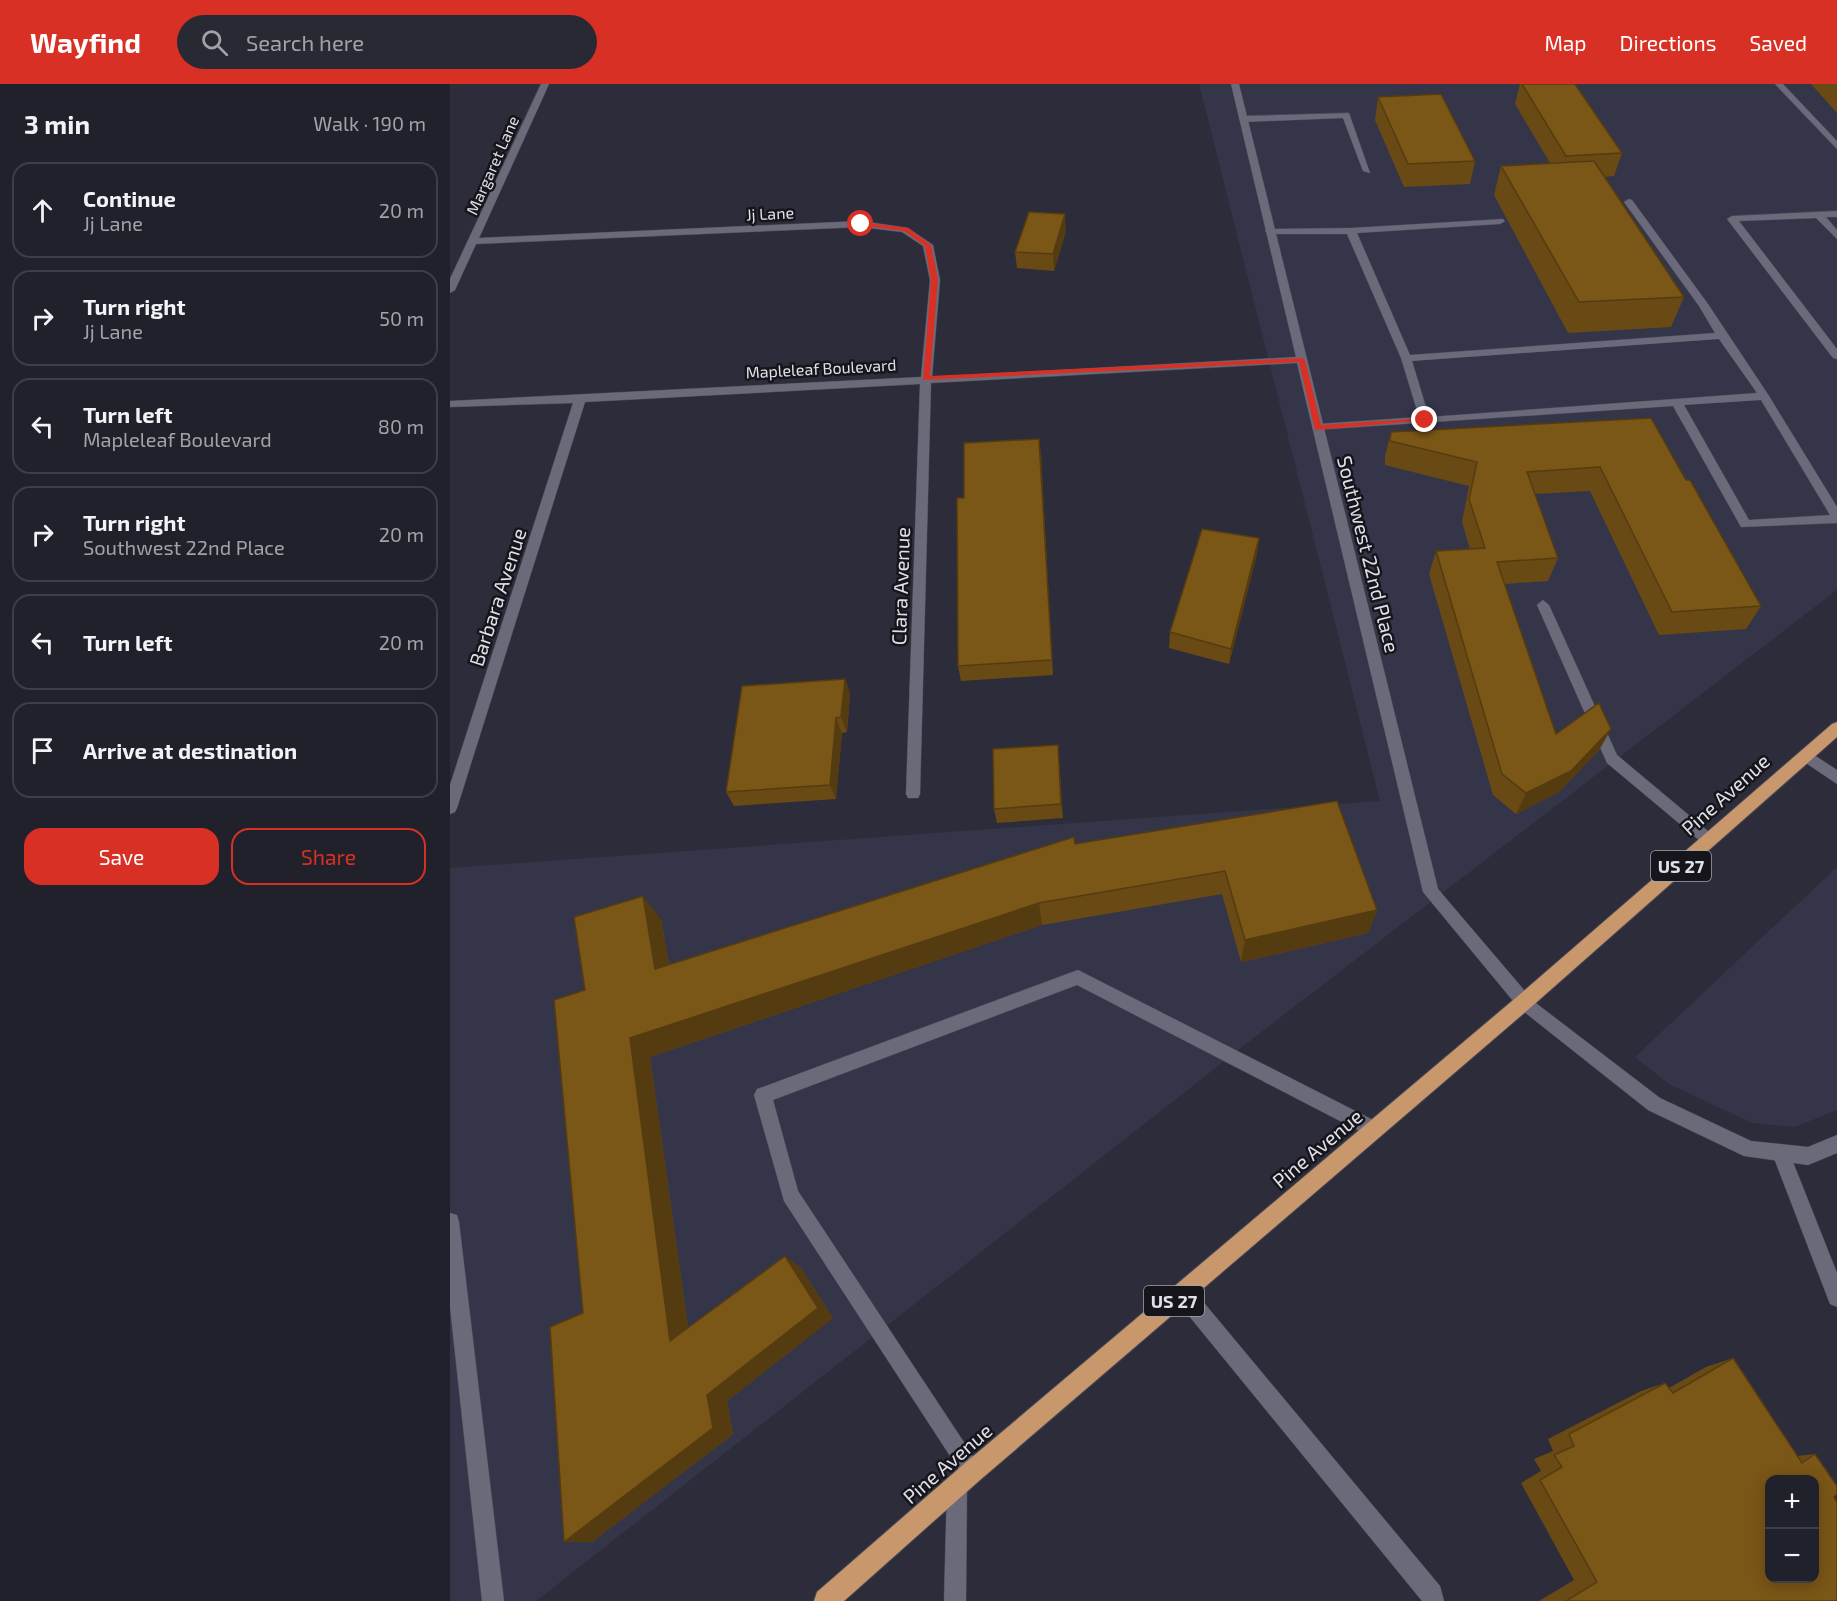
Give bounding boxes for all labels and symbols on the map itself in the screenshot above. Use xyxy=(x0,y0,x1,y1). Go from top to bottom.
street label: Margaret Lane xyxy=(462,113,522,217)
street label: Jj Lane xyxy=(746,202,794,225)
route start xyxy=(847,210,873,236)
street label: Mapleleaf Boulevard xyxy=(745,355,897,381)
route end xyxy=(1411,406,1437,432)
street label: Southwest 22nd Place xyxy=(1333,453,1405,655)
street label: Barbara Avenue xyxy=(463,525,531,669)
street label: Clara Avenue xyxy=(886,526,914,646)
street label: Pine Avenue xyxy=(1676,748,1774,840)
road number: US 27 xyxy=(1651,851,1711,881)
street label: Pine Avenue xyxy=(1267,1103,1367,1193)
road number: US 27 xyxy=(1144,1286,1204,1316)
street label: Pine Avenue xyxy=(898,1418,996,1508)

